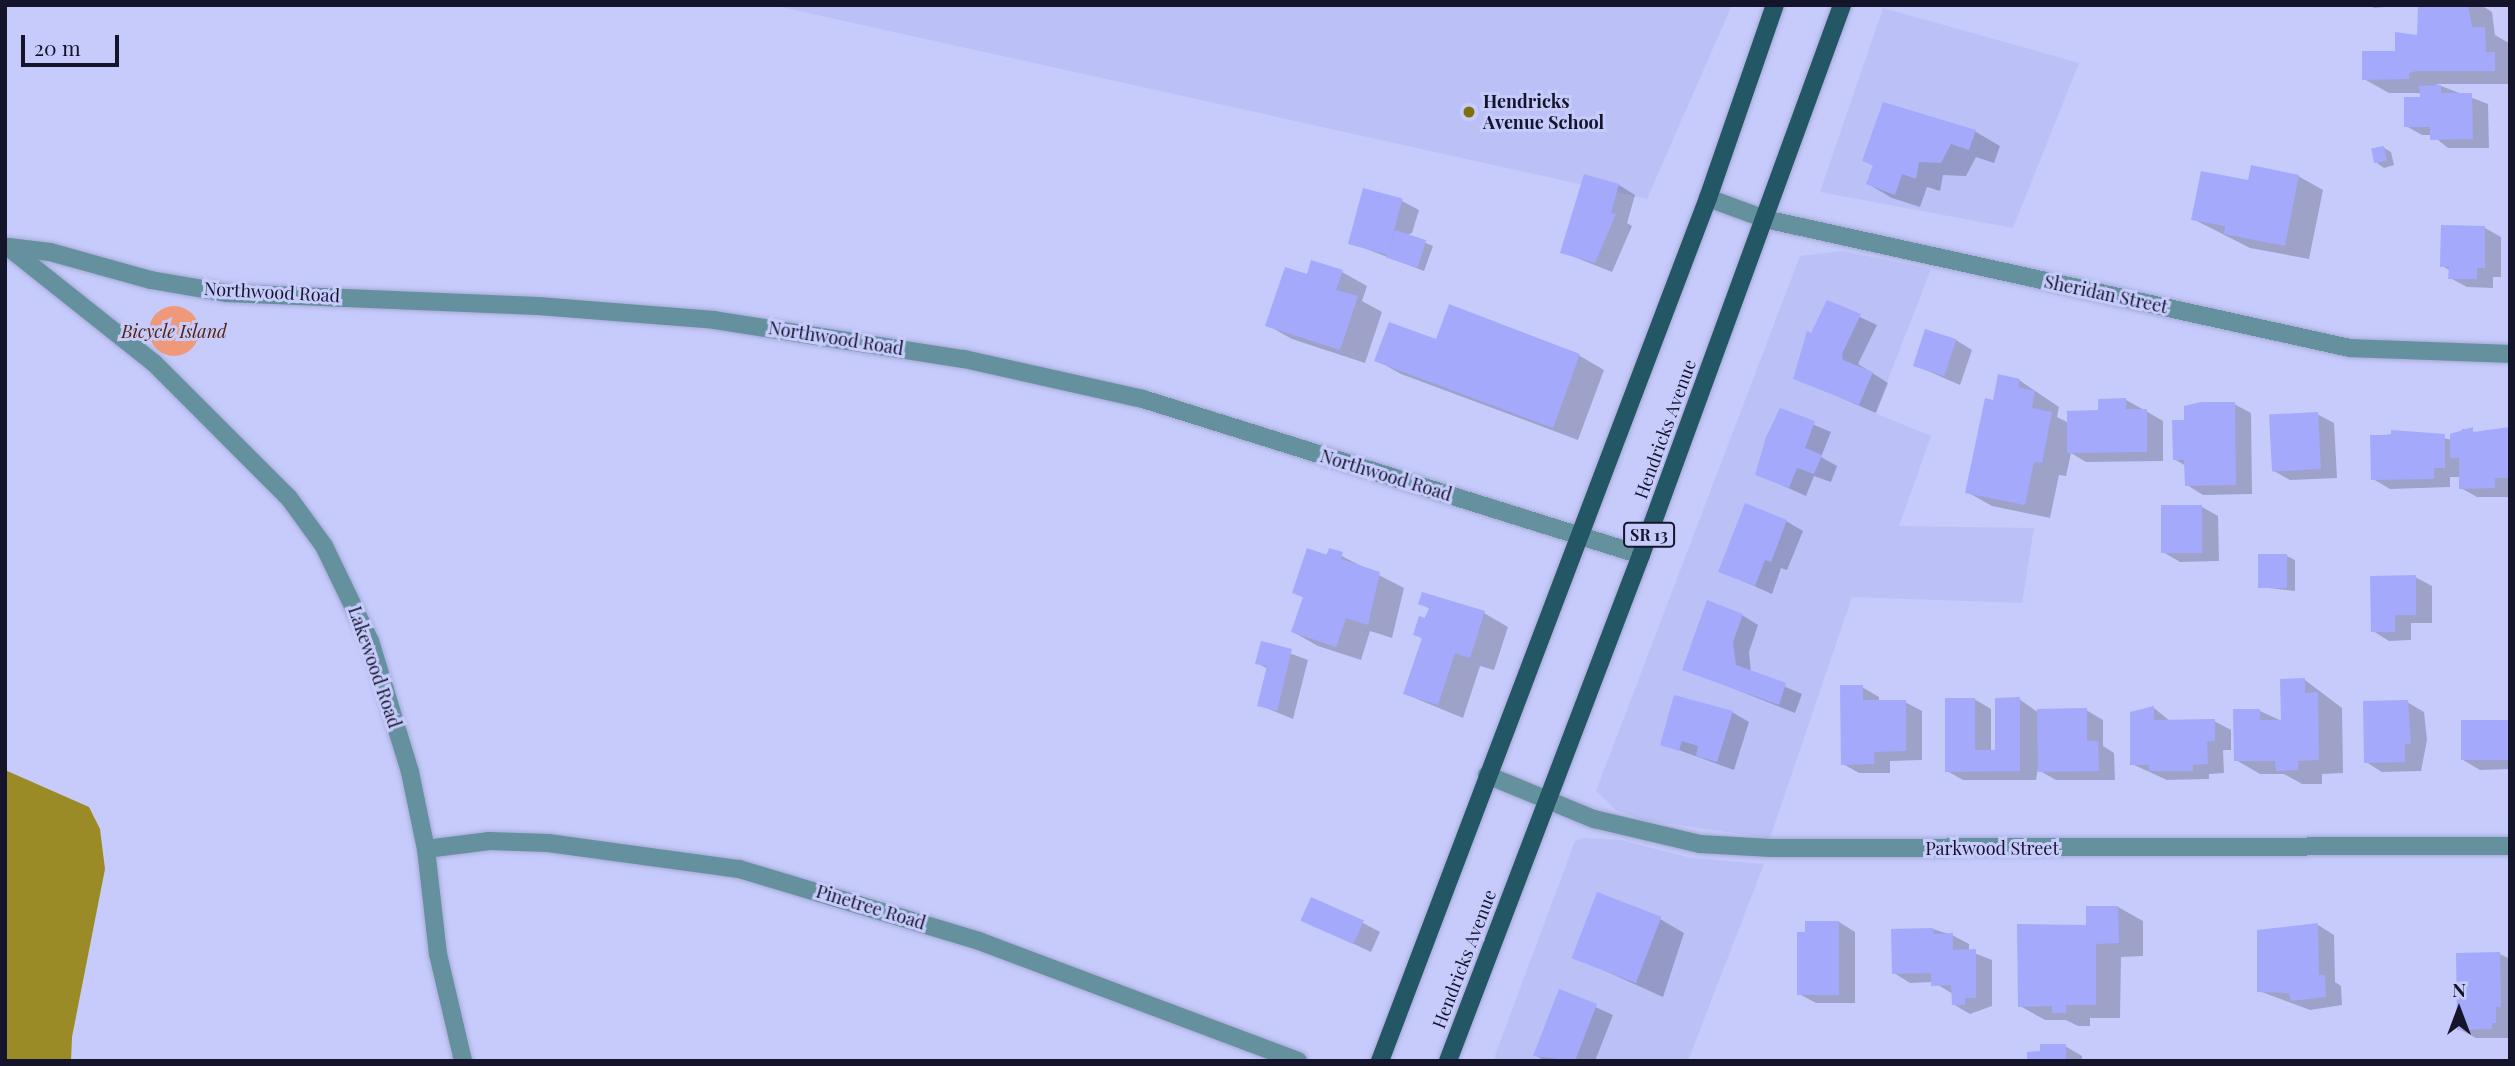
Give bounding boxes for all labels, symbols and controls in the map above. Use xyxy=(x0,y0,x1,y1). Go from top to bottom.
scale bar xyxy=(24,21,122,65)
text: 20 m xyxy=(34,33,81,61)
place label: Hendricks Avenue School xyxy=(1483,91,1604,134)
marker: Hendricks Avenue School xyxy=(1461,104,1477,120)
street label: Sheridan Street xyxy=(2042,270,2170,318)
street label: Northwood Road xyxy=(203,278,341,306)
street label: Northwood Road xyxy=(767,317,905,359)
park label: Bicycle Island xyxy=(121,320,227,342)
street label: Hendricks Avenue xyxy=(1630,356,1700,502)
street label: Northwood Road xyxy=(1318,445,1454,505)
road number: SR 13 xyxy=(1623,522,1675,548)
street label: Lakewood Road xyxy=(344,603,406,731)
street label: Parkwood Street xyxy=(1925,837,2059,859)
street label: Pinetree Road xyxy=(814,880,928,934)
street label: Hendricks Avenue xyxy=(1427,886,1501,1032)
north arrow xyxy=(2424,975,2494,1045)
text: N xyxy=(2452,976,2466,1002)

